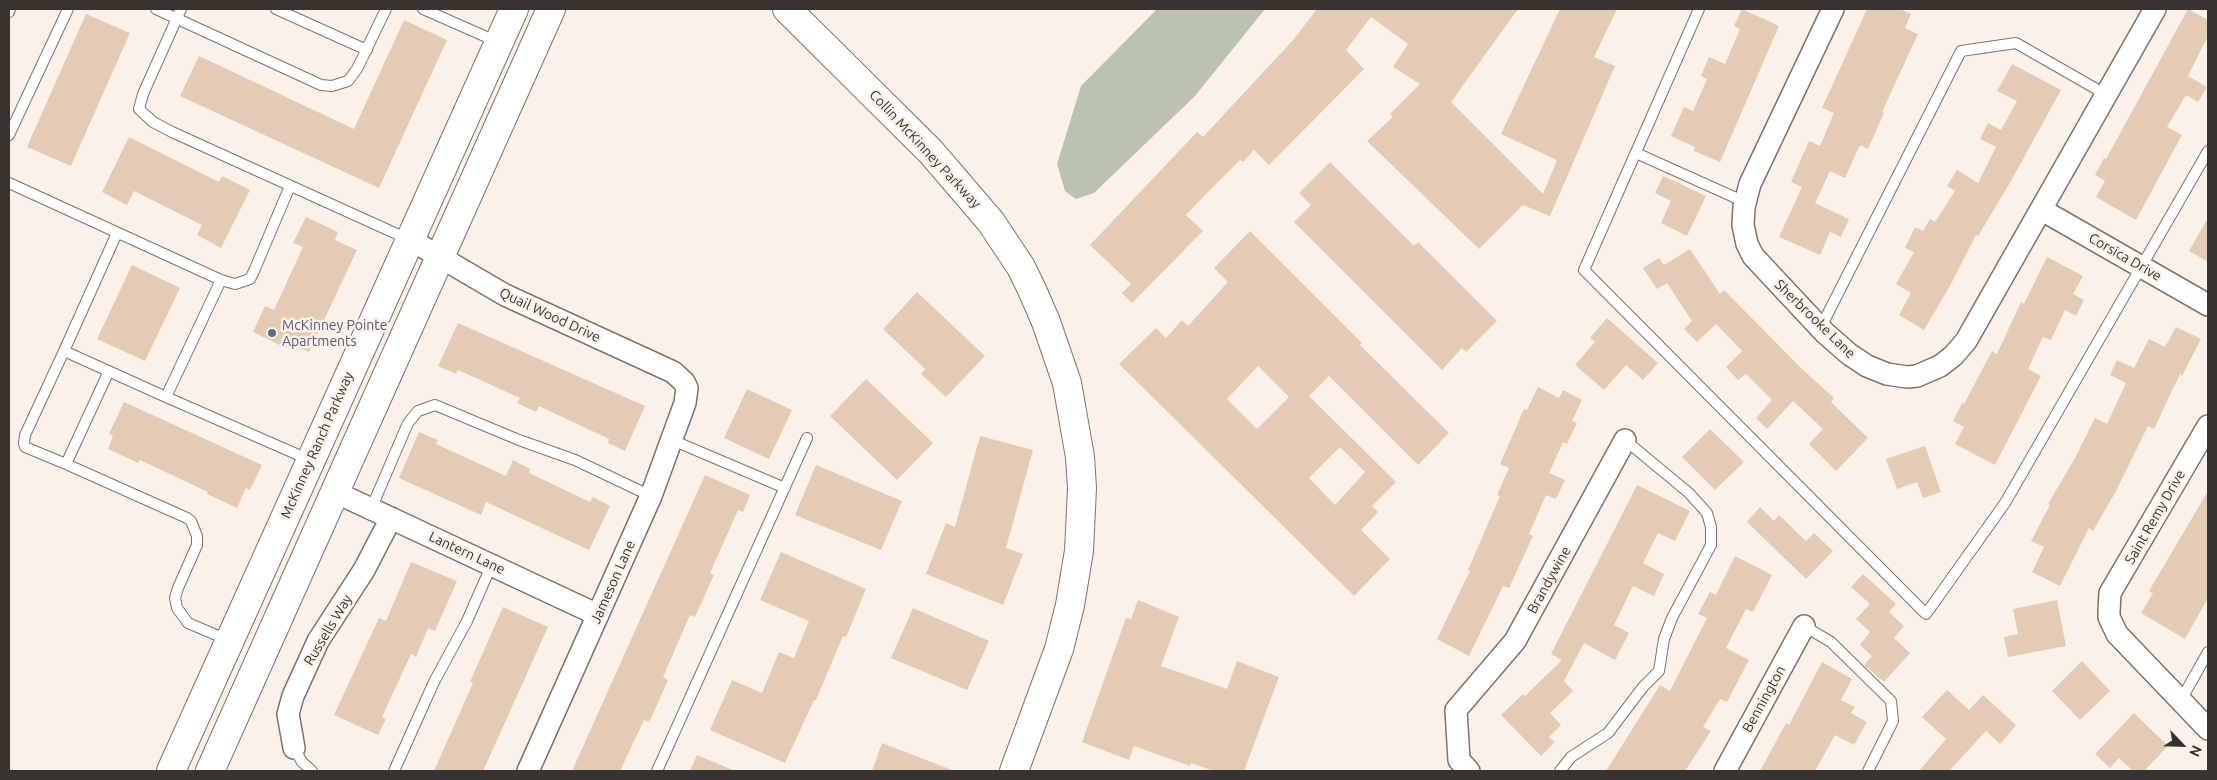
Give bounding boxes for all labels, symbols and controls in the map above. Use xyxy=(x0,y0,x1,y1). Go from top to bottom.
street label: Collin McKinney Parkway xyxy=(866,86,984,212)
street label: Corsica Drive xyxy=(2086,229,2164,285)
street label: Sherbrooke Lane xyxy=(1771,276,1859,362)
street label: Quail Wood Drive xyxy=(497,284,603,346)
place label: McKinney Pointe Apartments xyxy=(282,317,388,350)
marker: McKinney Pointe Apartments xyxy=(266,327,278,339)
street label: McKinney Ranch Parkway xyxy=(277,369,357,521)
street label: Saint Remy Drive xyxy=(2121,467,2189,567)
street label: Lantern Lane xyxy=(426,528,508,578)
street label: Jameson Lane xyxy=(587,538,639,626)
street label: Brandywine xyxy=(1524,543,1574,617)
street label: Russells Way xyxy=(300,591,356,669)
street label: Bennington xyxy=(1739,663,1789,735)
north arrow xyxy=(2157,720,2207,770)
text: N xyxy=(2186,743,2205,759)

